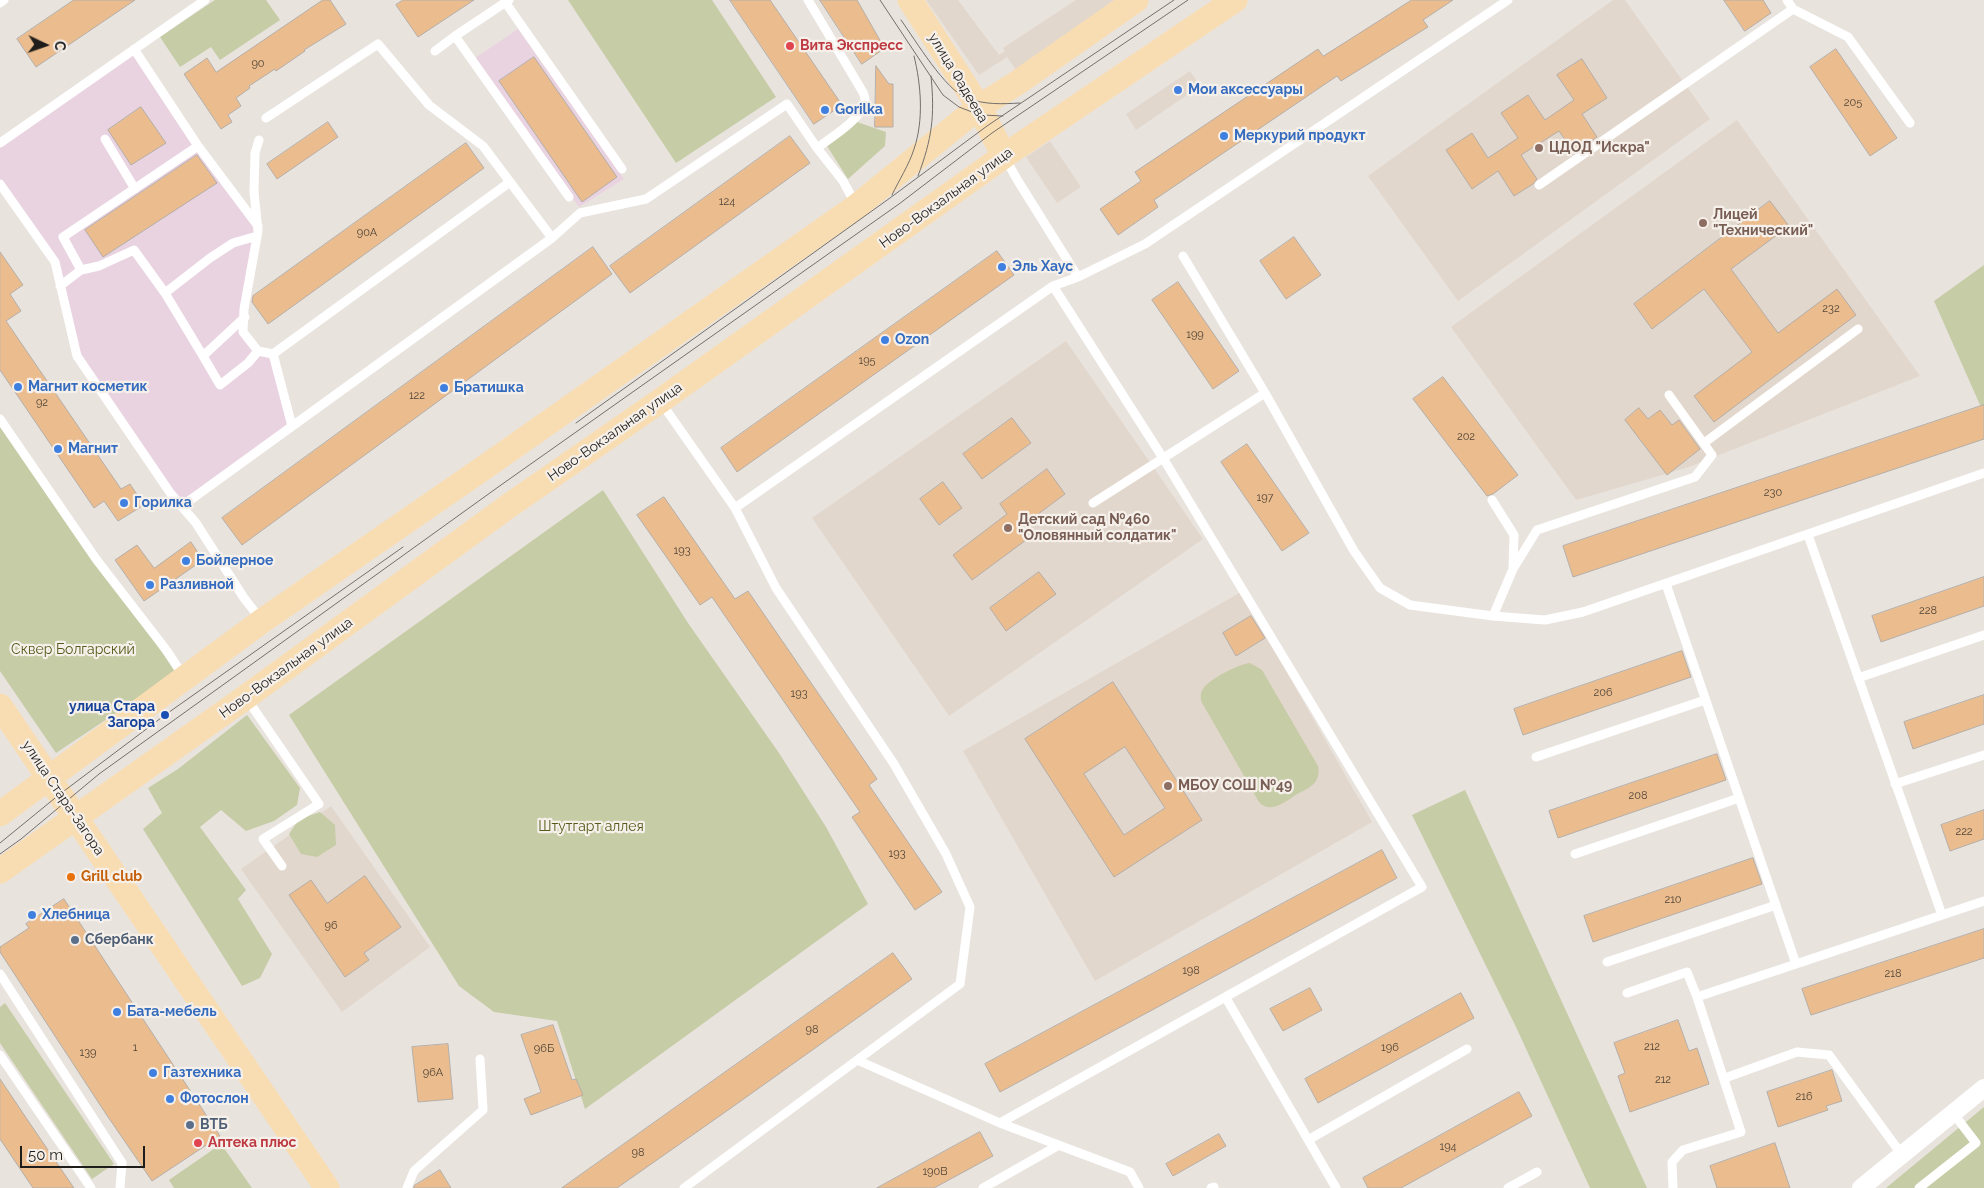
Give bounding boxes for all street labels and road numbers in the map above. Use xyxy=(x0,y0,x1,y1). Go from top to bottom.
street label: улица Фадеева xyxy=(925,30,991,126)
street label: Ново-Вокзальная улица xyxy=(876,144,1016,252)
street label: Ново-Вокзальная улица xyxy=(545,379,685,485)
street label: Ново-Вокзальная улица xyxy=(216,614,356,722)
street label: улица Стара-Загора xyxy=(18,737,108,859)

